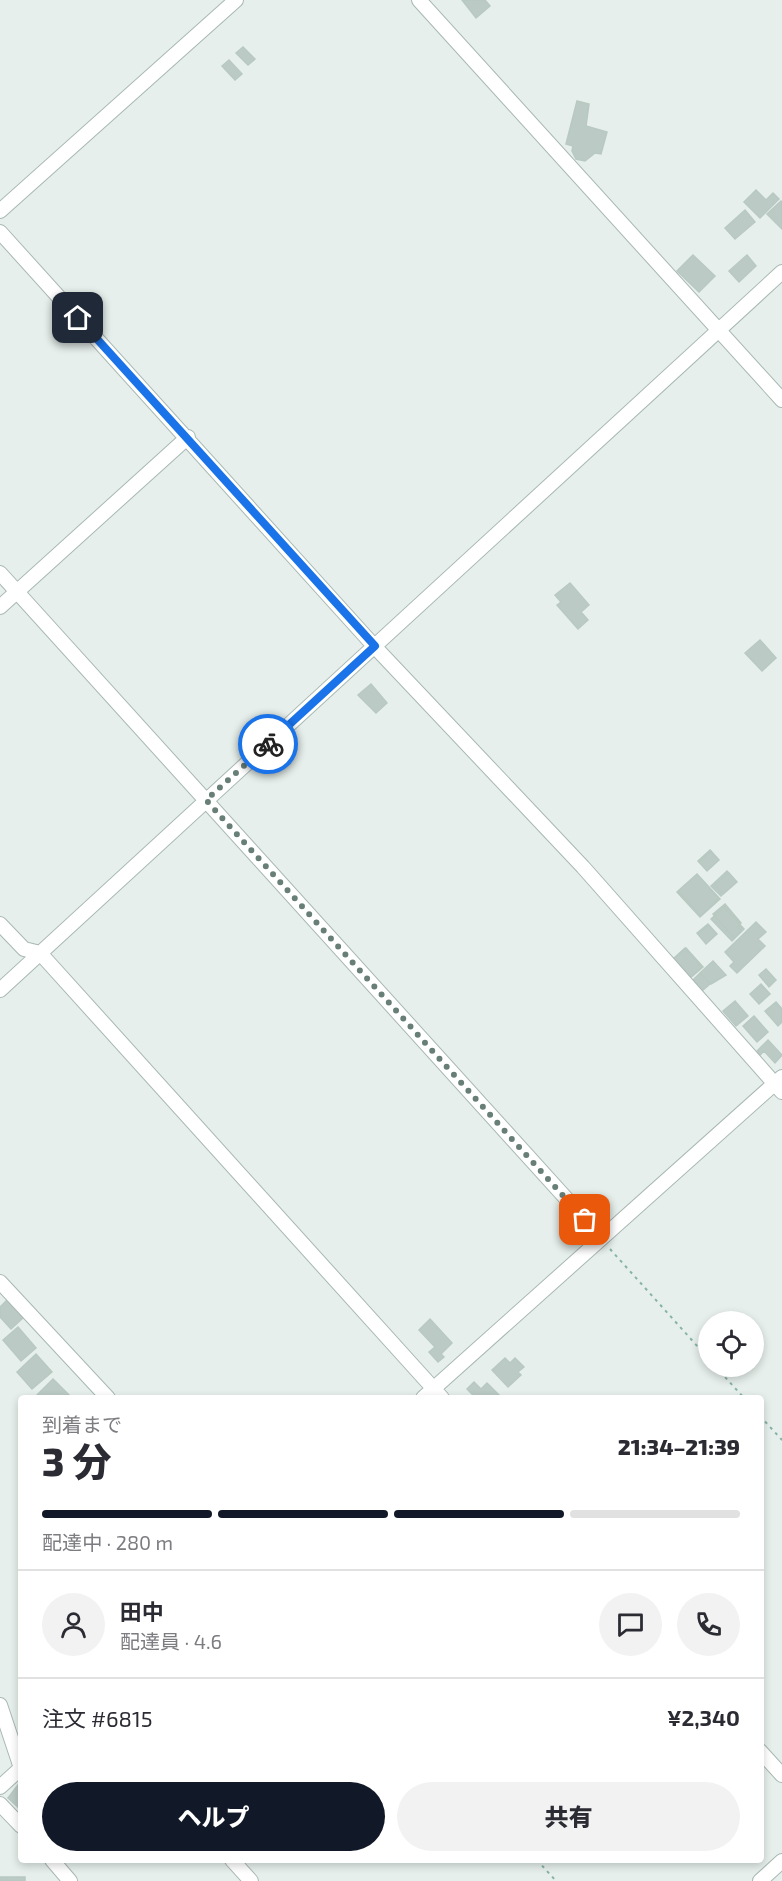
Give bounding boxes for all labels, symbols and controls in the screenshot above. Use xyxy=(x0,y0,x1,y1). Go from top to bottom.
pin xyxy=(52,292,103,343)
icon: home xyxy=(61,301,94,334)
courier xyxy=(238,714,298,774)
icon: bike xyxy=(252,728,285,761)
pin xyxy=(559,1194,610,1245)
icon: bag xyxy=(568,1203,601,1236)
map controls xyxy=(698,1311,764,1377)
button: locate xyxy=(698,1311,764,1377)
text: 到着まで xyxy=(42,1412,122,1436)
text: 21:34–21:39 xyxy=(618,1433,740,1459)
text: 3 分 xyxy=(42,1437,112,1484)
text: 配達中 · 280 m xyxy=(42,1530,173,1554)
button: person xyxy=(42,1593,105,1656)
button: chat xyxy=(599,1593,662,1656)
button: phone xyxy=(677,1593,740,1656)
text: 田中 xyxy=(120,1598,164,1624)
text: 配達員 · 4.6 xyxy=(120,1629,222,1653)
text: ¥2,340 xyxy=(667,1704,740,1730)
text: 注文 #6815 xyxy=(42,1705,152,1731)
button: ヘルプ xyxy=(42,1782,385,1851)
button: 共有 xyxy=(397,1782,740,1851)

